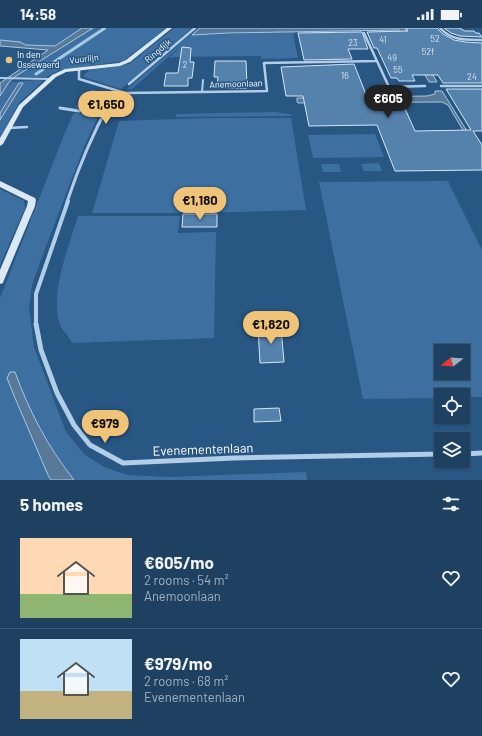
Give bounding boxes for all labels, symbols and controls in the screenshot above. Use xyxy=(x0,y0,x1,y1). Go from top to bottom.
text: 14:58 xyxy=(20,5,56,23)
house number: 52 xyxy=(430,33,440,44)
house number: 41 xyxy=(379,34,387,45)
street label: Ringdijk xyxy=(142,36,173,65)
house number: 23 xyxy=(348,37,358,48)
house number: 52f xyxy=(422,46,434,57)
place label: In den Ossewaerd xyxy=(17,49,60,70)
street label: Vuurlijn xyxy=(69,51,99,66)
house number: 49 xyxy=(387,52,397,63)
marker: In den Ossewaerd xyxy=(4,55,14,65)
house number: 2 xyxy=(183,59,188,70)
house number: 55 xyxy=(393,64,403,75)
house number: 16 xyxy=(341,70,349,81)
house number: 24 xyxy=(467,71,477,82)
street label: Anemoonlaan xyxy=(209,77,263,90)
pin: €605 xyxy=(364,85,412,119)
text: €605 xyxy=(373,90,403,106)
pin: €1,650 xyxy=(73,91,139,125)
text: €1,650 xyxy=(87,96,125,112)
pin: €1,180 xyxy=(167,187,233,221)
text: €1,180 xyxy=(182,192,218,208)
pin: €1,820 xyxy=(238,311,304,345)
text: €1,820 xyxy=(252,316,290,332)
north arrow xyxy=(434,344,470,380)
map controls xyxy=(434,344,470,468)
button: locate xyxy=(434,388,470,424)
pin: €979 xyxy=(81,410,129,444)
text: €979 xyxy=(91,415,119,431)
button: layers xyxy=(434,432,470,468)
street label: Evenementenlaan xyxy=(152,439,254,459)
icon: filters xyxy=(440,493,462,515)
text: 5 homes xyxy=(20,494,83,514)
text: €605/mo xyxy=(144,552,214,572)
icon: home xyxy=(52,554,100,602)
icon: heart xyxy=(440,567,462,589)
text: 2 rooms · 54 m² xyxy=(144,572,229,588)
text: Anemoonlaan xyxy=(144,588,221,604)
text: €979/mo xyxy=(144,653,212,673)
icon: home xyxy=(52,655,100,703)
icon: heart xyxy=(440,668,462,690)
text: 2 rooms · 68 m² xyxy=(144,673,228,689)
text: Evenementenlaan xyxy=(144,689,245,705)

